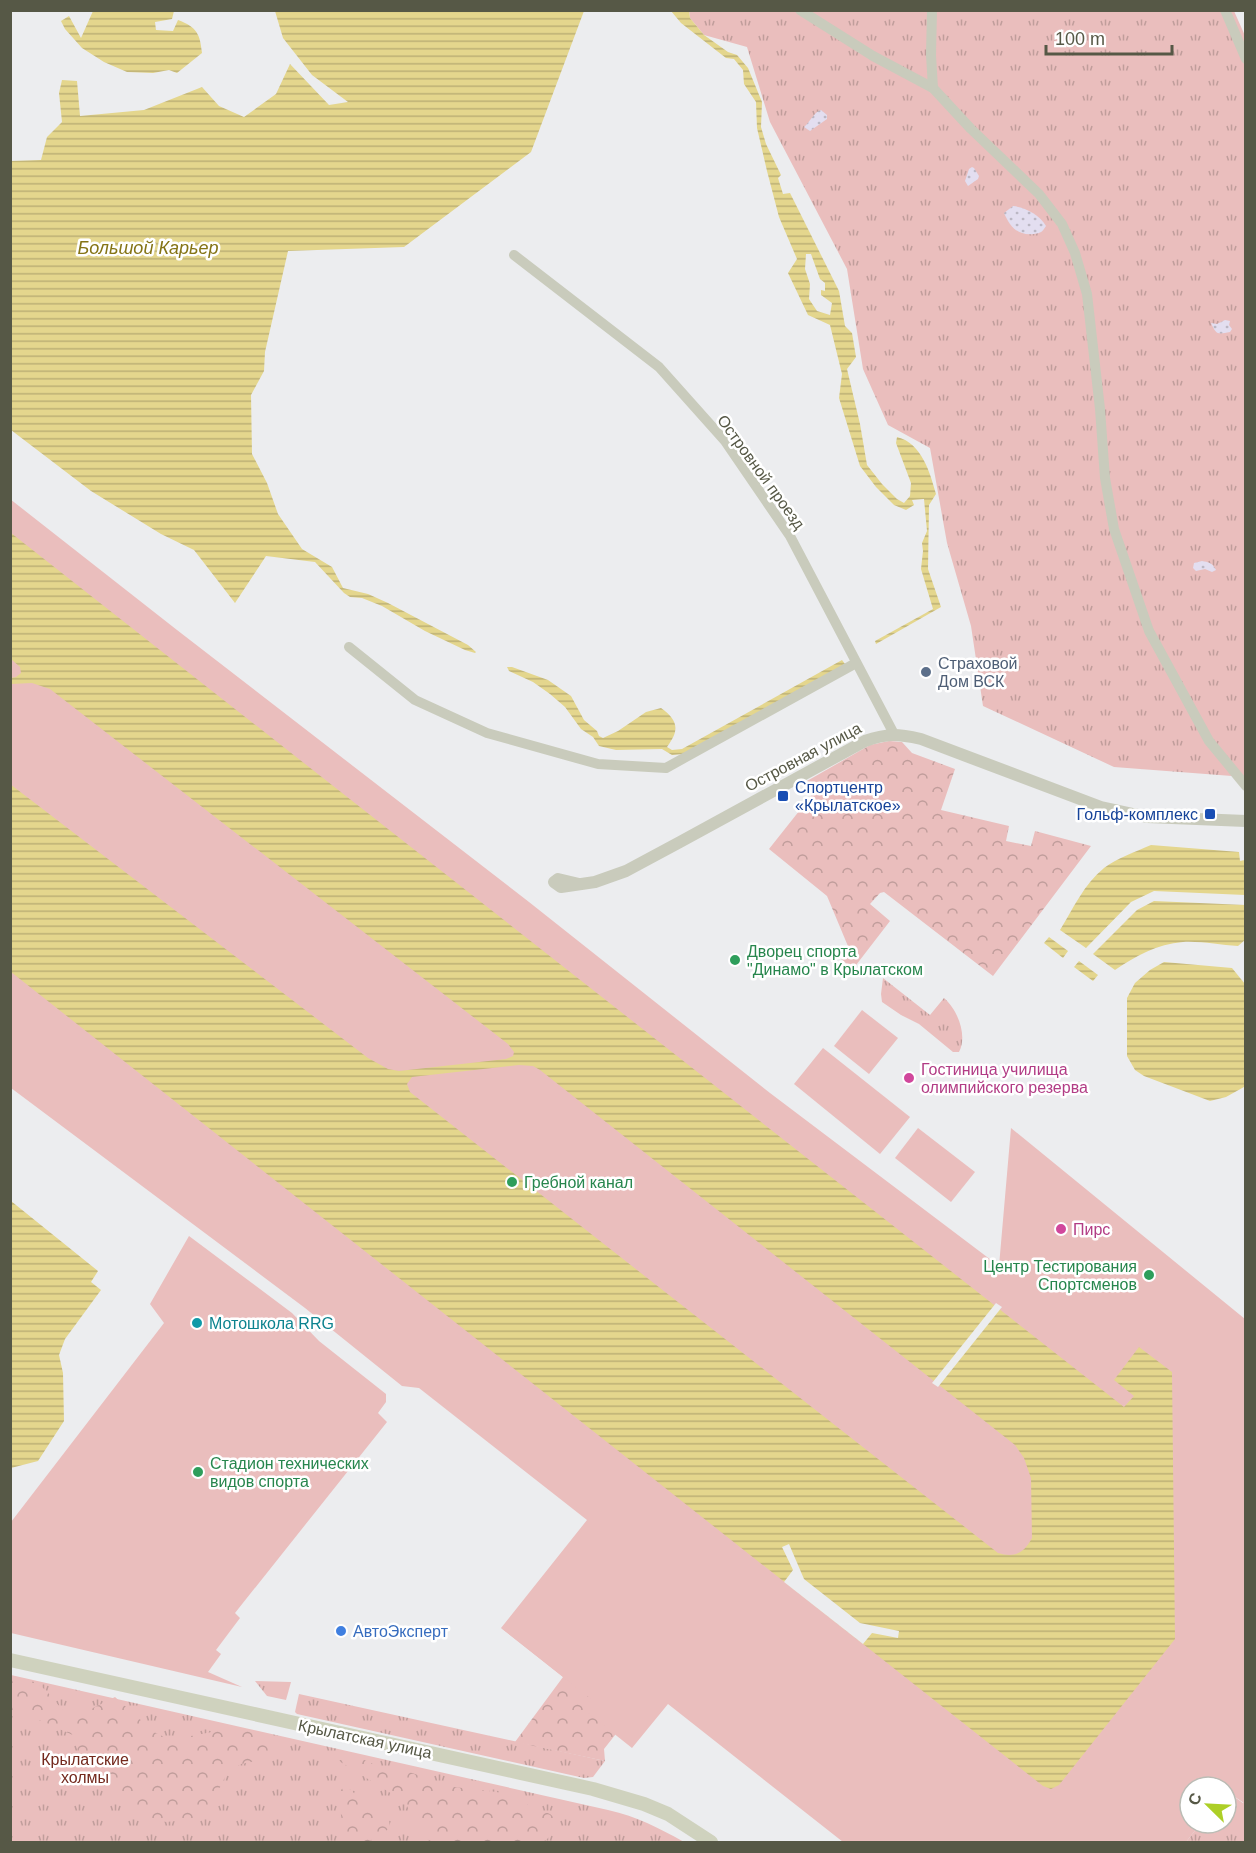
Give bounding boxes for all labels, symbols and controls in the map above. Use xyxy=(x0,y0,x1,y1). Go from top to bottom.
scale bar xyxy=(1046,18,1172,56)
text: 100 m xyxy=(1055,29,1105,49)
water label: Большой Карьер xyxy=(77,238,219,258)
street label: Островной проезд xyxy=(714,412,808,533)
place label: Страховой Дом ВСК xyxy=(938,655,1018,690)
marker: Страховой Дом ВСК xyxy=(919,665,933,679)
street label: Островная улица xyxy=(742,719,864,795)
place label: Спортцентр «Крылатское» xyxy=(795,779,901,814)
marker: Спортцентр «Крылатское» xyxy=(776,789,790,803)
place label: Гольф-комплекс xyxy=(1077,806,1198,823)
marker: Гольф-комплекс xyxy=(1203,807,1217,821)
place label: Дворец спорта "Динамо" в Крылатском xyxy=(747,943,923,978)
marker: Дворец спорта "Динамо" в Крылатском xyxy=(728,953,742,967)
place label: Гостиница училища олимпийского резерва xyxy=(921,1061,1088,1096)
marker: Гостиница училища олимпийского резерва xyxy=(902,1071,916,1085)
place label: Гребной канал xyxy=(524,1174,633,1191)
marker: Гребной канал xyxy=(505,1175,519,1189)
place label: Пирс xyxy=(1073,1221,1110,1238)
marker: Пирс xyxy=(1054,1222,1068,1236)
place label: Центр Тестирования Спортсменов xyxy=(983,1258,1137,1293)
marker: Центр Тестирования Спортсменов xyxy=(1142,1268,1156,1282)
place label: Мотошкола RRG xyxy=(209,1315,334,1332)
marker: Мотошкола RRG xyxy=(190,1316,204,1330)
place label: Стадион технических видов спорта xyxy=(210,1455,369,1490)
marker: Стадион технических видов спорта xyxy=(191,1465,205,1479)
place label: АвтоЭксперт xyxy=(353,1623,449,1640)
marker: АвтоЭксперт xyxy=(334,1624,348,1638)
street label: Крылатская улица xyxy=(297,1717,433,1761)
park label: Крылатские холмы xyxy=(41,1751,129,1786)
north arrow xyxy=(1178,1775,1238,1835)
text: С xyxy=(1185,1790,1205,1808)

